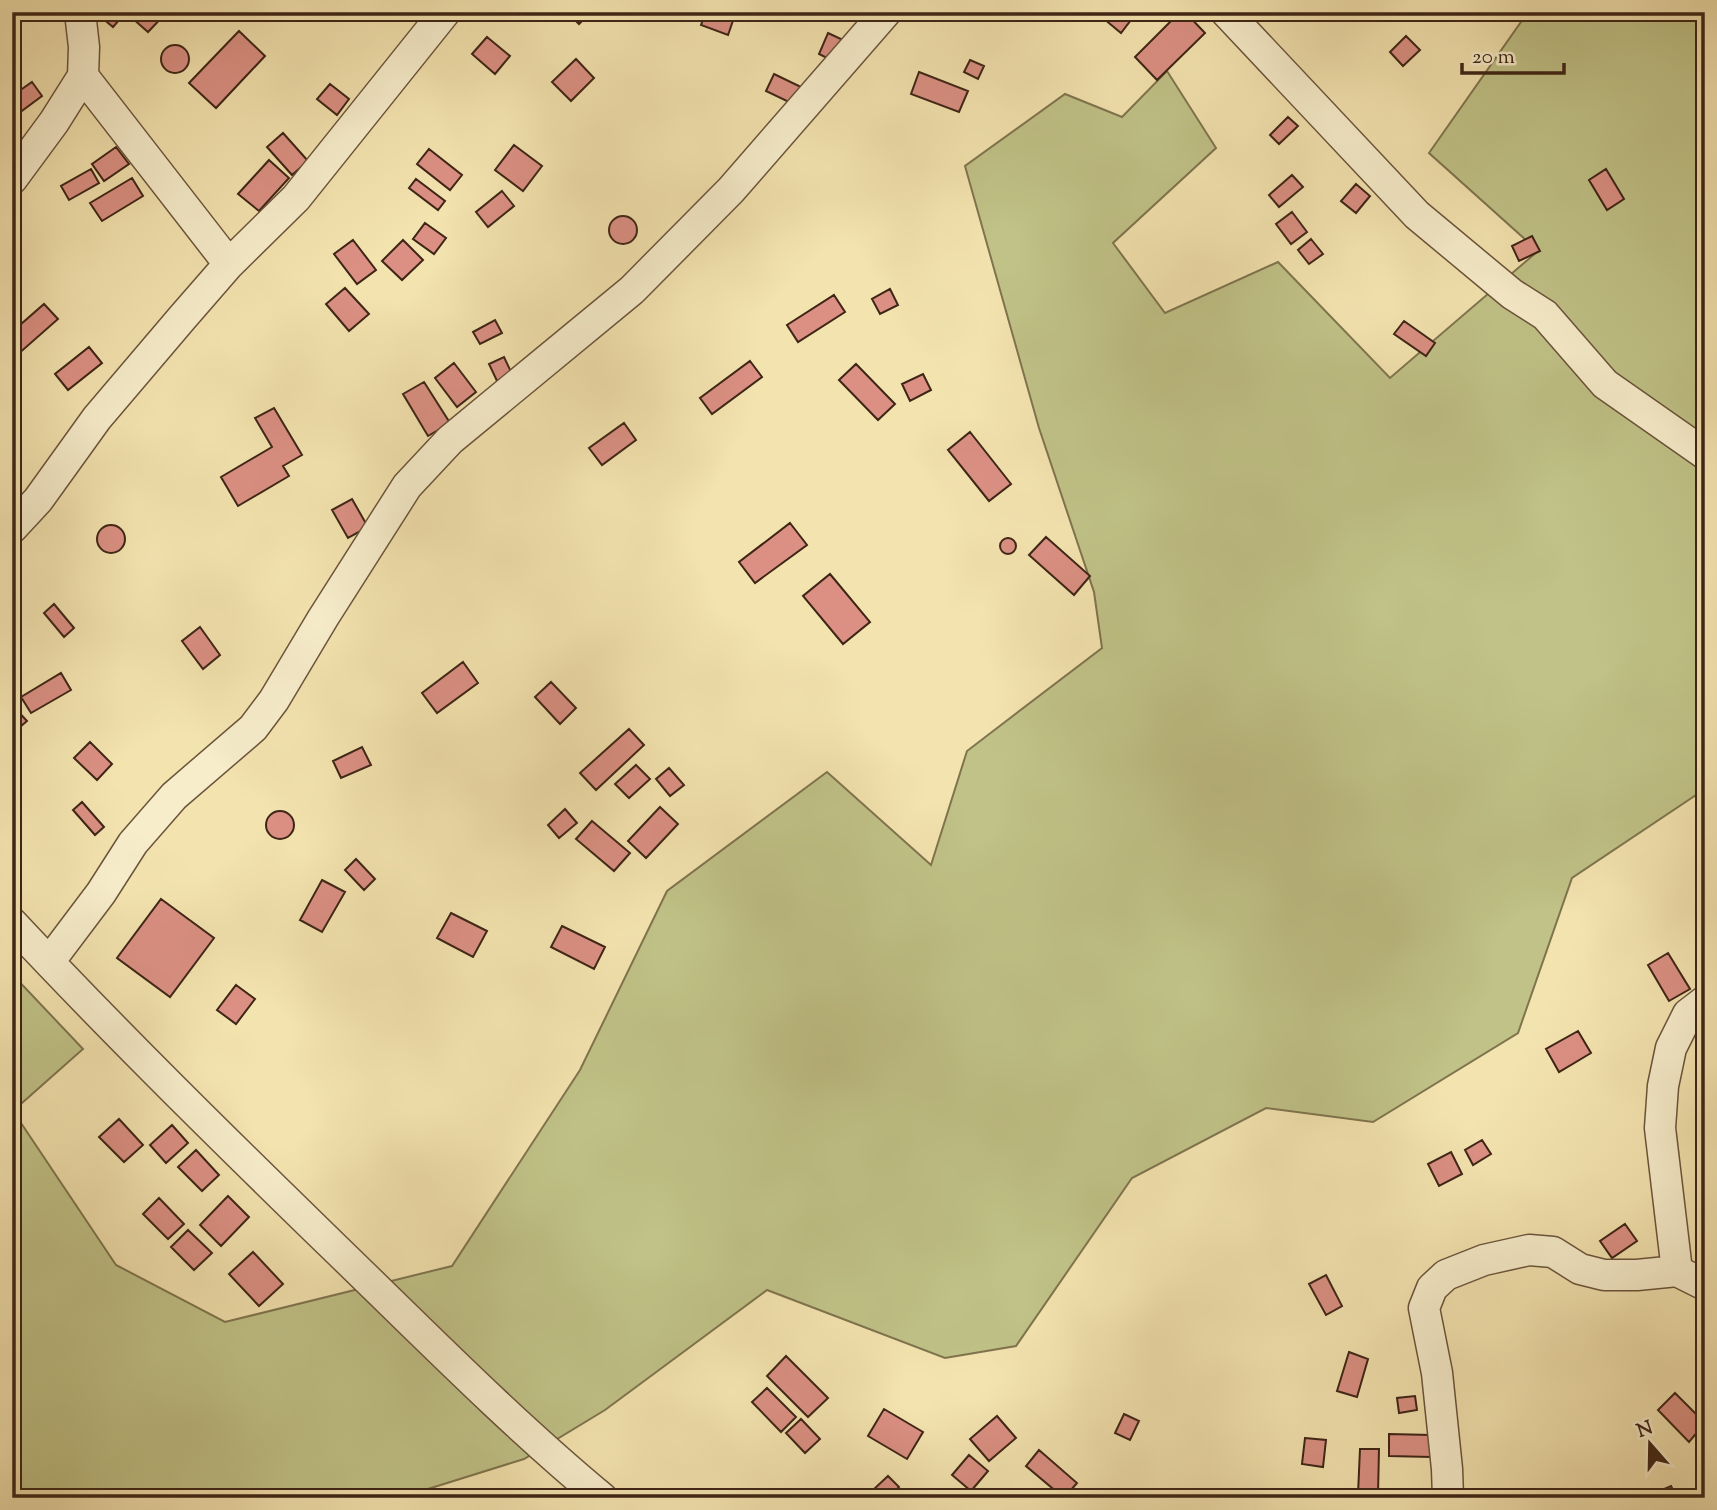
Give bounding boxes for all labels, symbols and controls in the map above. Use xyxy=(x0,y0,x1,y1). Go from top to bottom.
scale bar xyxy=(1462,32,1563,76)
text: 20 m xyxy=(1472,43,1515,73)
north arrow xyxy=(1616,1408,1686,1478)
text: N xyxy=(1633,1415,1657,1446)

